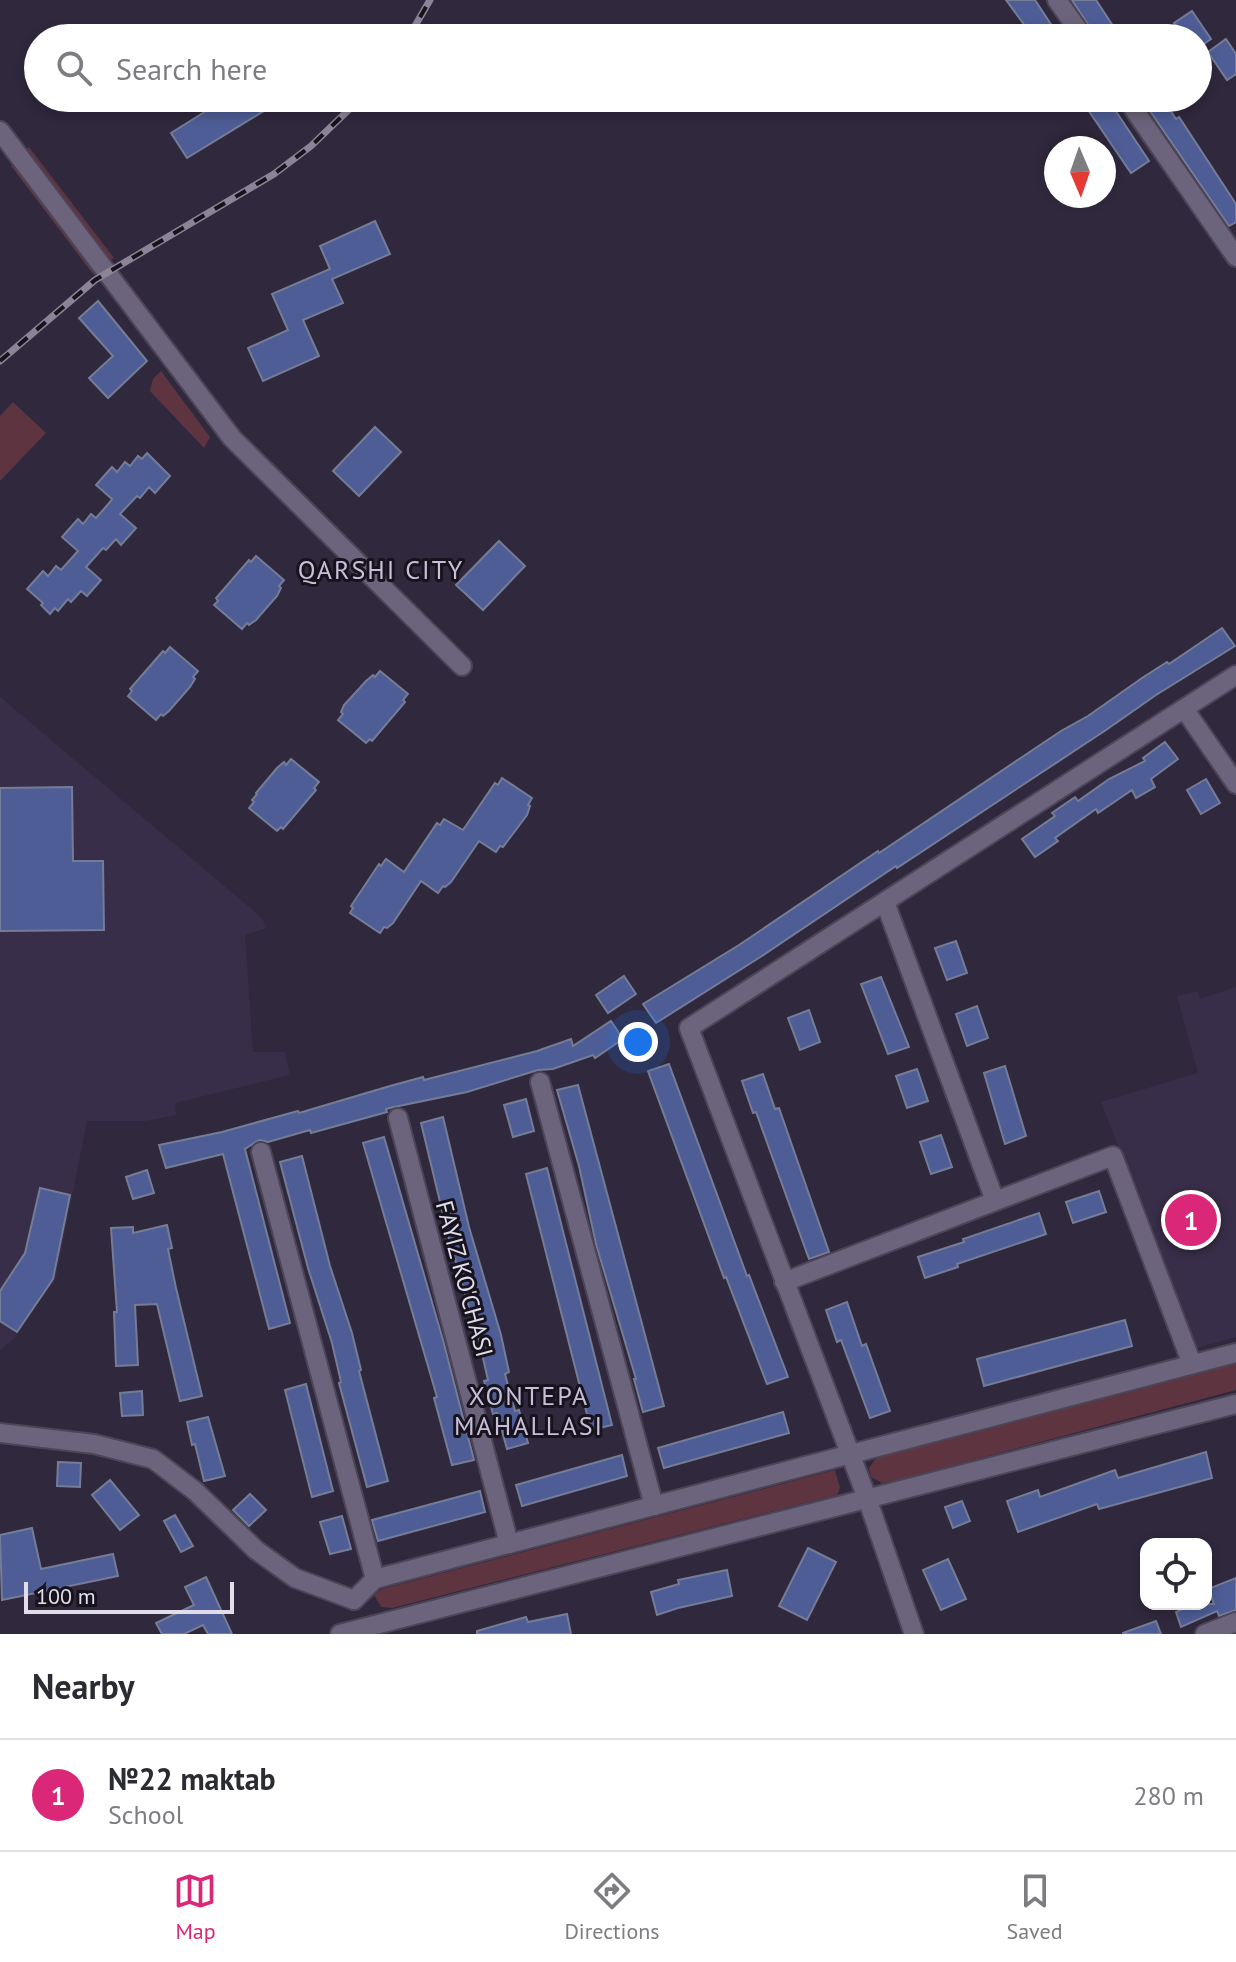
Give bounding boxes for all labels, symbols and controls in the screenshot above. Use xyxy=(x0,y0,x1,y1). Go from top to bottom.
search box xyxy=(24,24,1212,112)
icon: search xyxy=(52,46,96,90)
text: Search here xyxy=(116,49,267,88)
north arrow xyxy=(1044,136,1116,208)
district label: QARSHI CITY xyxy=(298,553,464,586)
your location xyxy=(618,1022,658,1062)
pin: 1 xyxy=(1165,1190,1217,1250)
street label: FAYIZ KO'CHASI xyxy=(429,1197,500,1360)
district label: XONTEPA MAHALLASI xyxy=(454,1379,604,1442)
map controls xyxy=(1140,1538,1212,1610)
button: locate xyxy=(1140,1538,1212,1610)
scale bar xyxy=(24,1578,234,1614)
text: 100 m xyxy=(36,1582,96,1610)
text: Nearby xyxy=(32,1664,134,1708)
text: №22 maktab xyxy=(108,1759,276,1798)
text: 1 xyxy=(51,1779,65,1812)
text: 280 m xyxy=(1133,1779,1204,1812)
text: School xyxy=(108,1798,183,1831)
tab: Map xyxy=(173,1869,217,1945)
tab: Directions xyxy=(564,1869,660,1945)
tab: Saved xyxy=(1007,1869,1062,1945)

